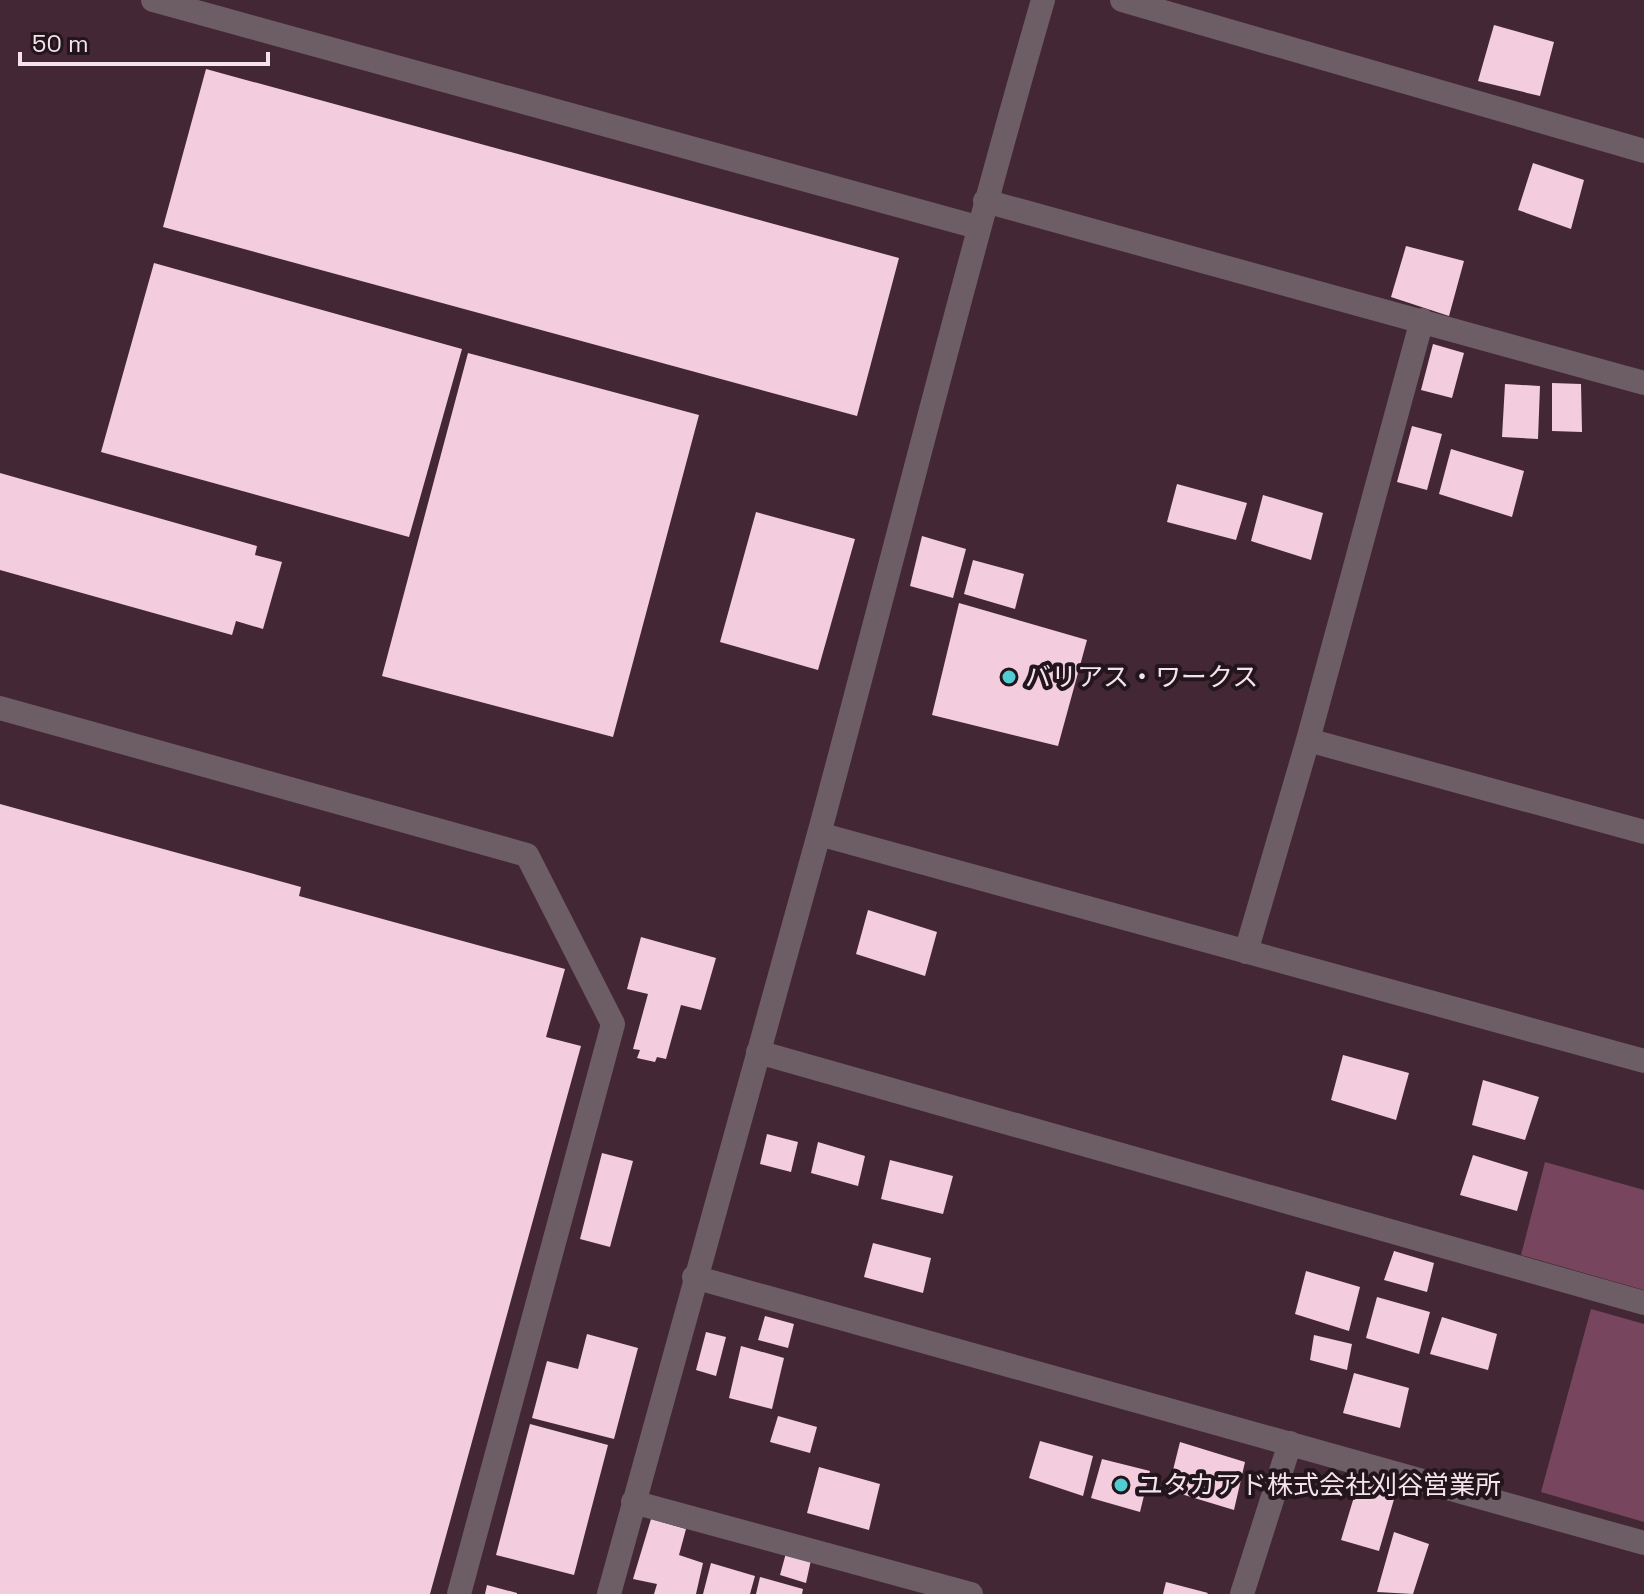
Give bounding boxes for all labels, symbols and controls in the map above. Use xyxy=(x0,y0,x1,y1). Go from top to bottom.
scale bar xyxy=(20,16,268,66)
text: 50 m xyxy=(32,28,89,59)
place label: バリアス・ワークス xyxy=(1025,660,1258,694)
marker: バリアス・ワークス xyxy=(1000,668,1018,686)
place label: ユタカアド株式会社刈谷営業所 xyxy=(1137,1468,1501,1502)
marker: ユタカアド株式会社刈谷営業所 xyxy=(1112,1476,1130,1494)

